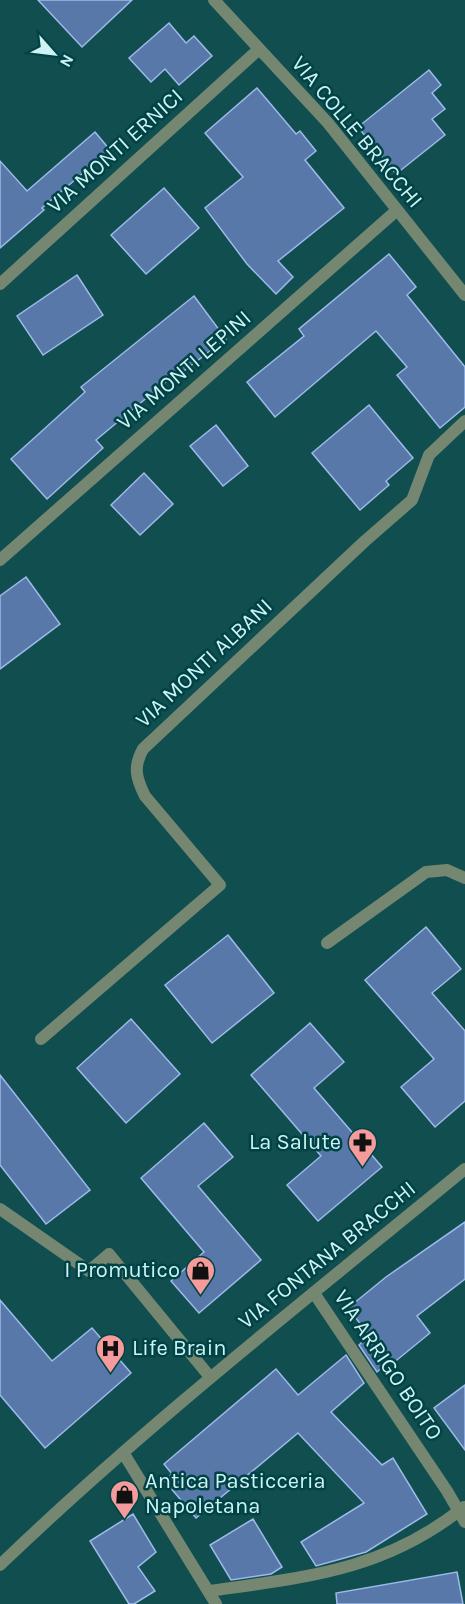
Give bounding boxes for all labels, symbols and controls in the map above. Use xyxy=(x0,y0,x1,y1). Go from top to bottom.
north arrow xyxy=(24,24,84,84)
text: N xyxy=(56,51,78,70)
street label: VIA COLLE BRACCHI xyxy=(286,51,428,213)
street label: VIA MONTI ERNICI xyxy=(42,83,188,219)
street label: VIA MONTI LEPINI xyxy=(112,305,256,435)
street label: VIA MONTI ALBANI xyxy=(130,593,278,733)
pharmacy icon: La Salute xyxy=(346,1126,378,1168)
place label: La Salute xyxy=(249,1129,341,1155)
street label: VIA FONTANA BRACCHI xyxy=(233,1176,421,1334)
shop icon: I Promutico xyxy=(185,1254,217,1296)
place label: I Promutico xyxy=(64,1257,180,1283)
street label: VIA ARRIGO BOITO xyxy=(328,1285,448,1445)
hospital icon: Life Brain xyxy=(95,1332,127,1374)
place label: Life Brain xyxy=(132,1335,226,1361)
place label: Antica Pasticceria Napoletana xyxy=(145,1468,326,1519)
shop icon: Antica Pasticceria Napoletana xyxy=(108,1478,140,1520)

